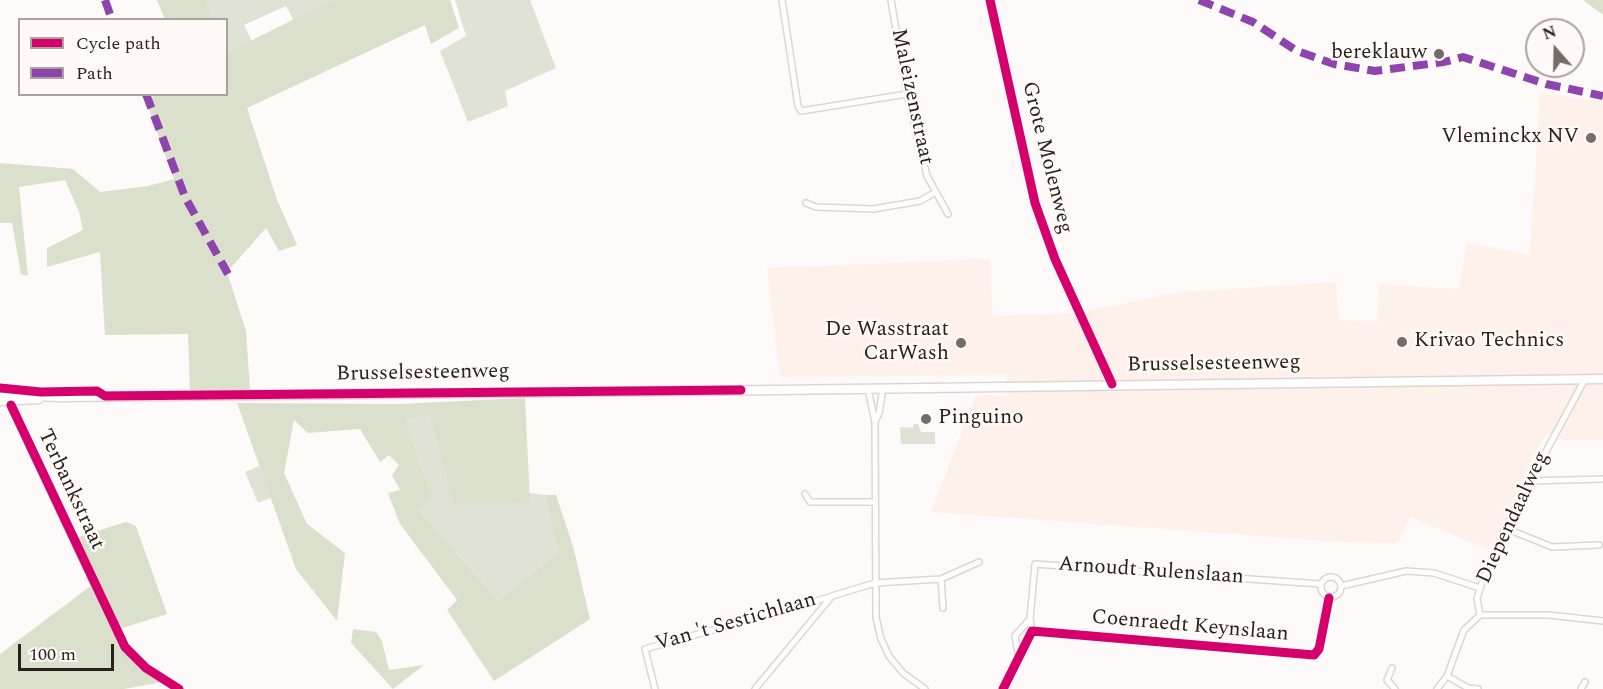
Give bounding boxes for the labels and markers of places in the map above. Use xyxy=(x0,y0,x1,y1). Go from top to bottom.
place label: bereklauw xyxy=(1331,41,1427,67)
marker: bereklauw xyxy=(1432,47,1446,61)
place label: Vleminckx NV xyxy=(1441,125,1579,151)
marker: Vleminckx NV xyxy=(1584,131,1598,145)
place label: De Wasstraat CarWash xyxy=(825,318,949,368)
place label: Krivao Technics xyxy=(1414,329,1564,355)
marker: Krivao Technics xyxy=(1395,335,1409,349)
marker: De Wasstraat CarWash xyxy=(954,336,968,350)
place label: Pinguino xyxy=(938,406,1023,432)
marker: Pinguino xyxy=(919,412,933,426)

